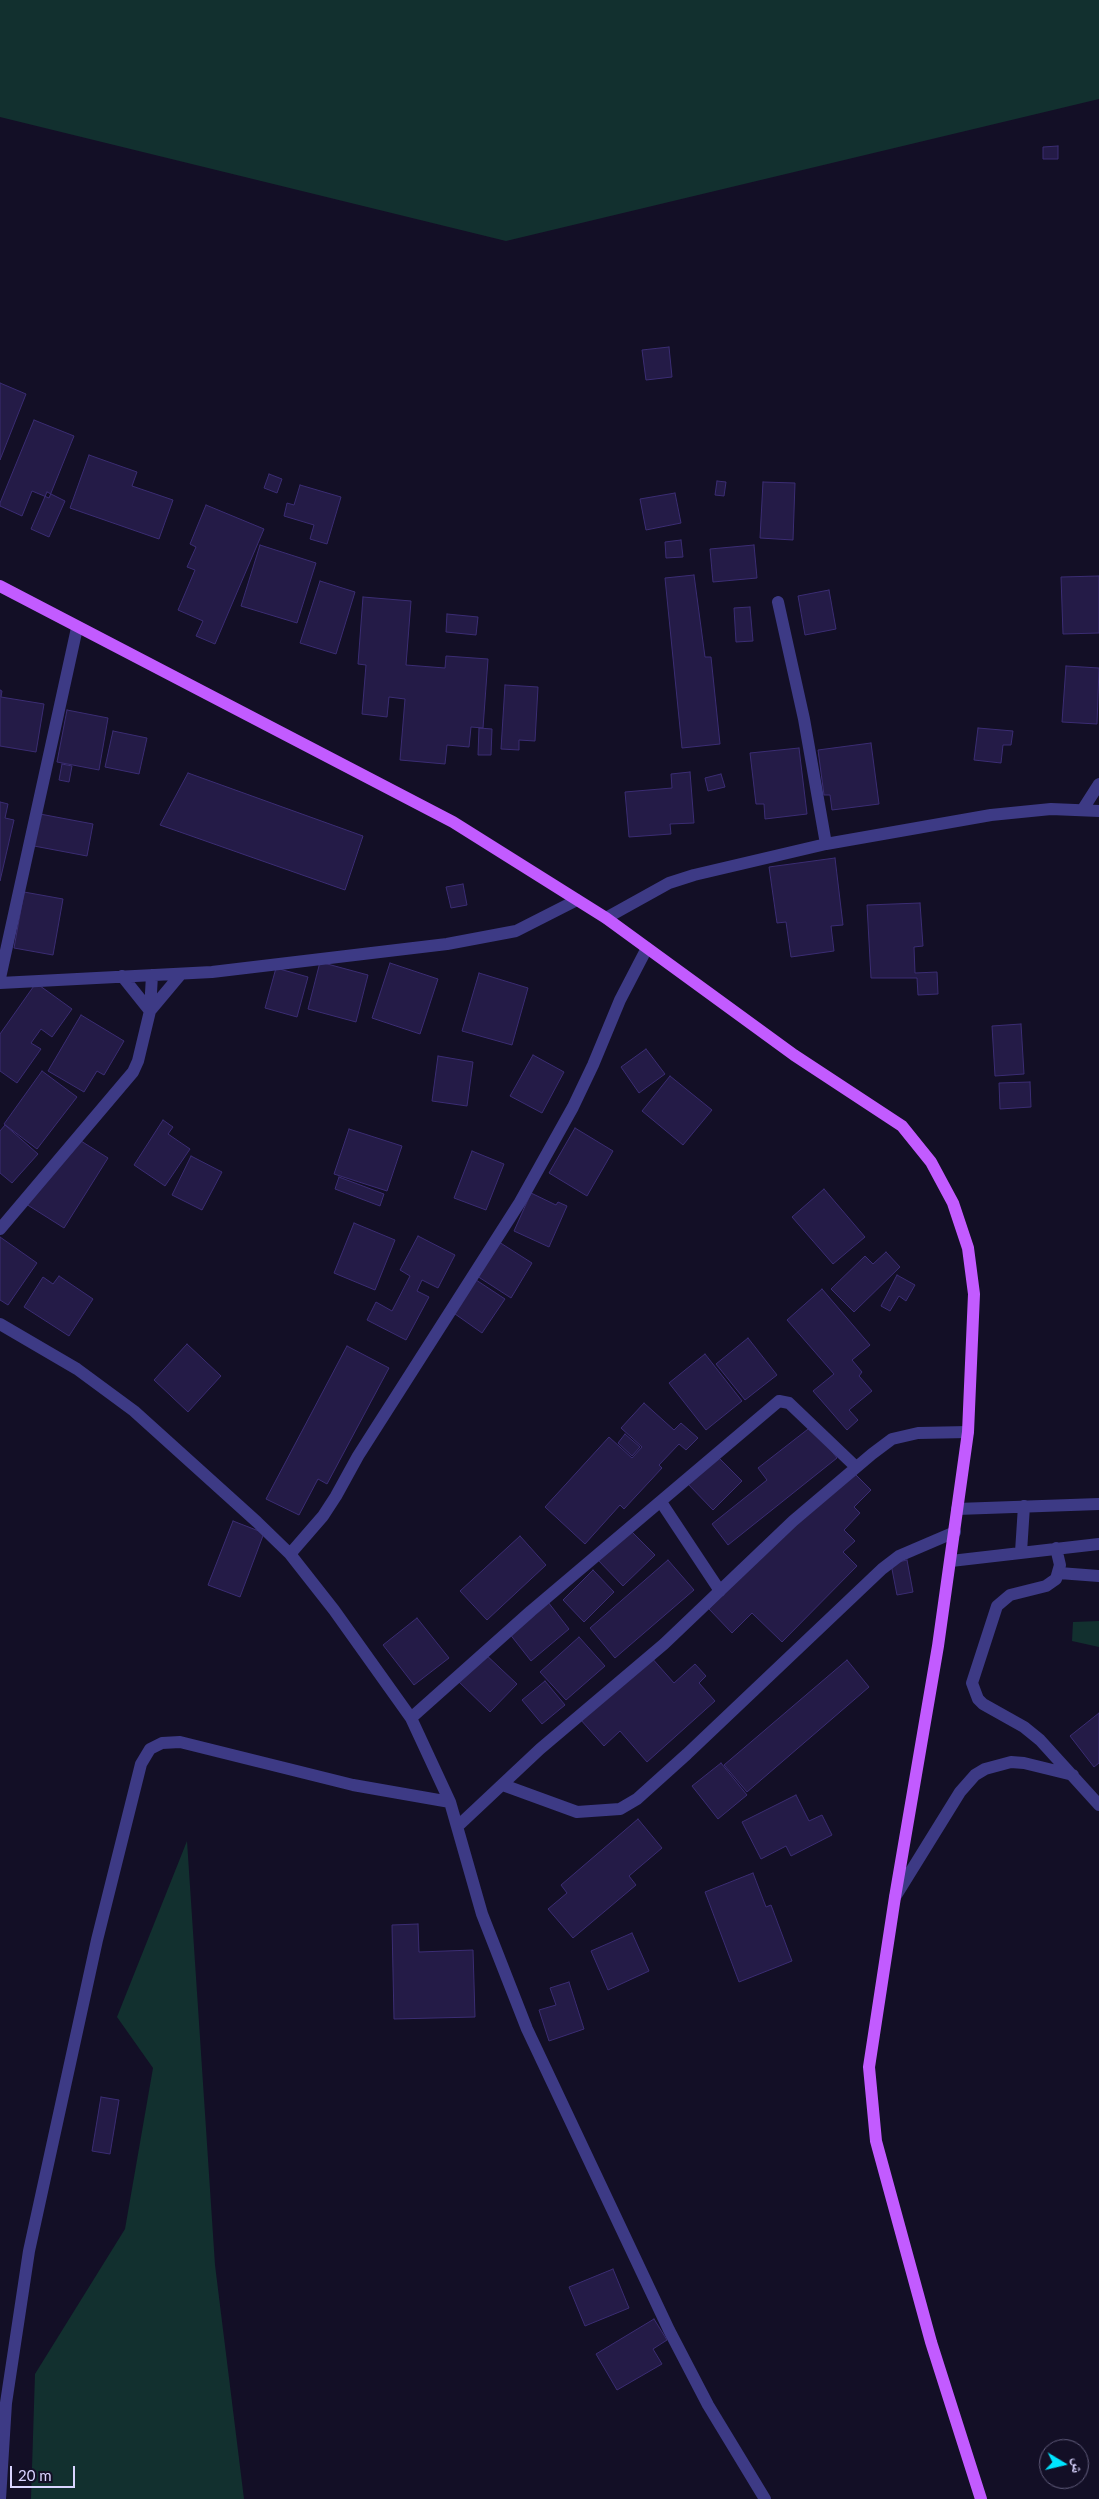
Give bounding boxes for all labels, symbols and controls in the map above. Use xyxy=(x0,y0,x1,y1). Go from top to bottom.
north arrow xyxy=(1039,2439,1089,2489)
scale bar xyxy=(12,2456,78,2488)
text: ش xyxy=(1069,2458,1088,2475)
text: 20 m xyxy=(18,2466,52,2484)

